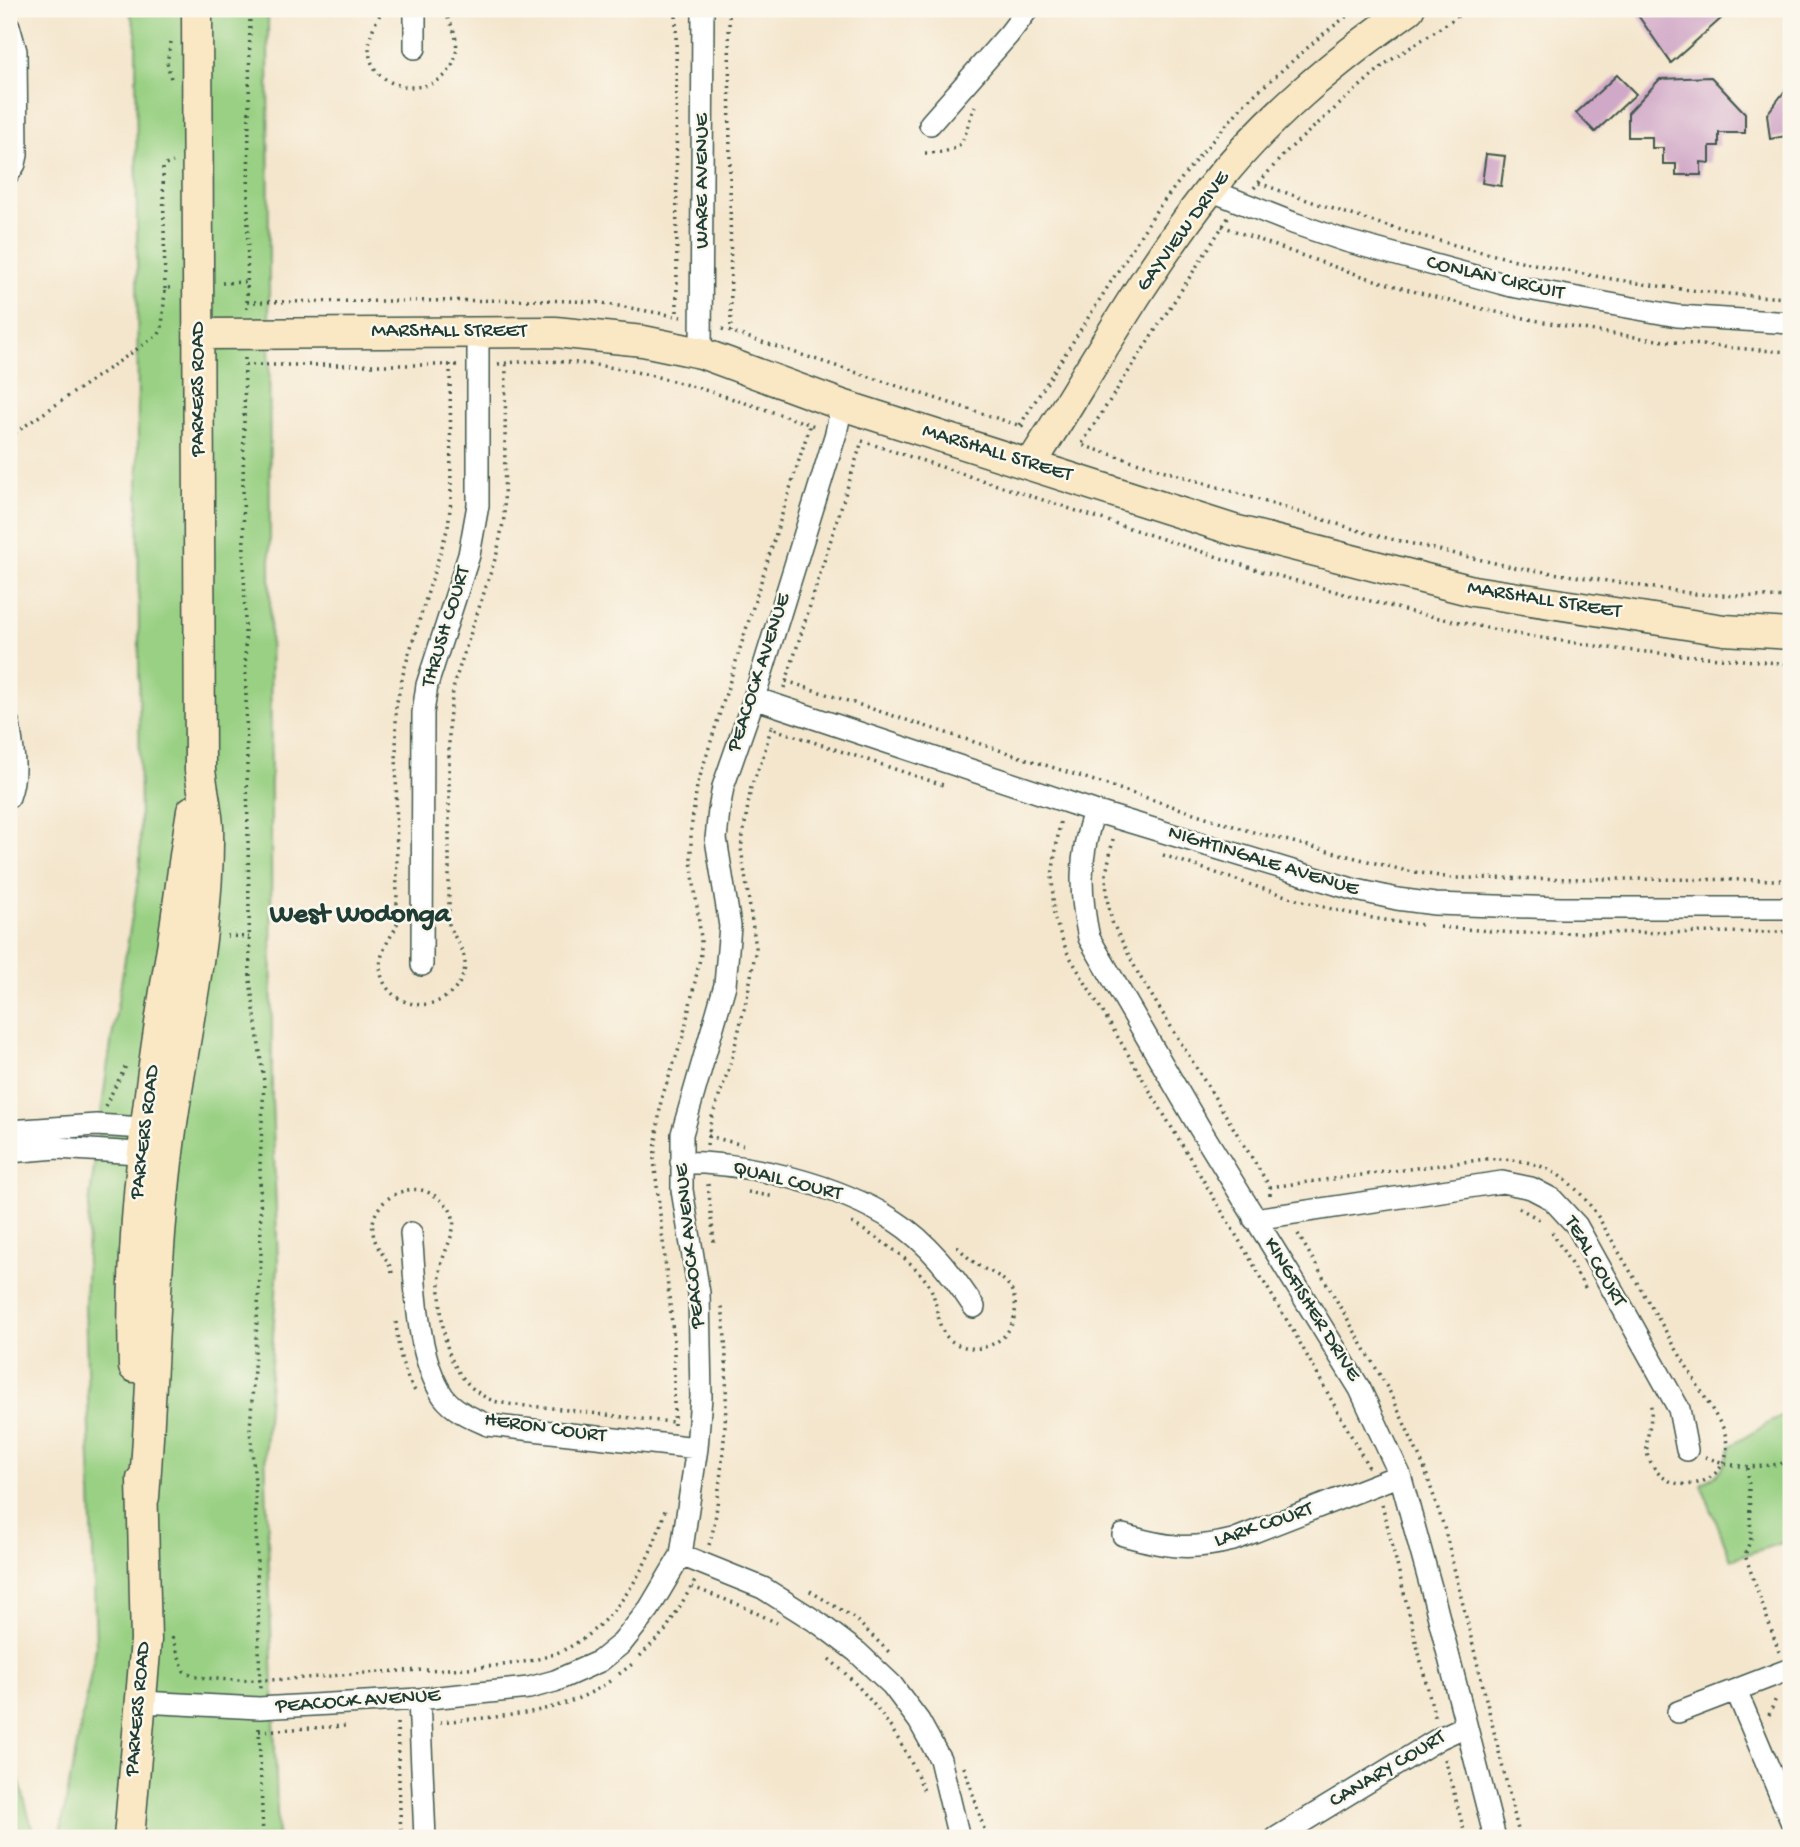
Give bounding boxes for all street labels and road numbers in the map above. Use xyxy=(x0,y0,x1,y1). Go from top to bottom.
street label: WARE AVENUE xyxy=(691,112,716,249)
street label: GAYVIEW DRIVE xyxy=(1132,166,1237,297)
street label: CONLAN CIRCUIT xyxy=(1424,251,1567,307)
street label: MARSHALL STREET xyxy=(371,320,528,345)
street label: PARKERS ROAD xyxy=(187,321,212,458)
street label: MARSHALL STREET xyxy=(919,419,1076,489)
street label: THRUSH COURT xyxy=(416,563,478,691)
street label: MARSHALL STREET xyxy=(1465,576,1624,626)
street label: PEACOCK AVENUE xyxy=(722,590,798,756)
street label: NIGHTINGALE AVENUE xyxy=(1165,821,1362,903)
street label: PARKERS ROAD xyxy=(125,1063,167,1202)
street label: QUAIL COURT xyxy=(730,1156,845,1208)
street label: PEACOCK AVENUE xyxy=(670,1162,712,1330)
street label: TEAL COURT xyxy=(1557,1211,1631,1313)
street label: KINGFISHER DRIVE xyxy=(1257,1234,1366,1387)
street label: HERON COURT xyxy=(483,1408,608,1450)
street label: LARK COURT xyxy=(1211,1497,1318,1555)
street label: PARKERS ROAD xyxy=(121,1640,157,1778)
street label: PEACOCK AVENUE xyxy=(274,1684,442,1720)
street label: CANARY COURT xyxy=(1325,1725,1451,1814)

